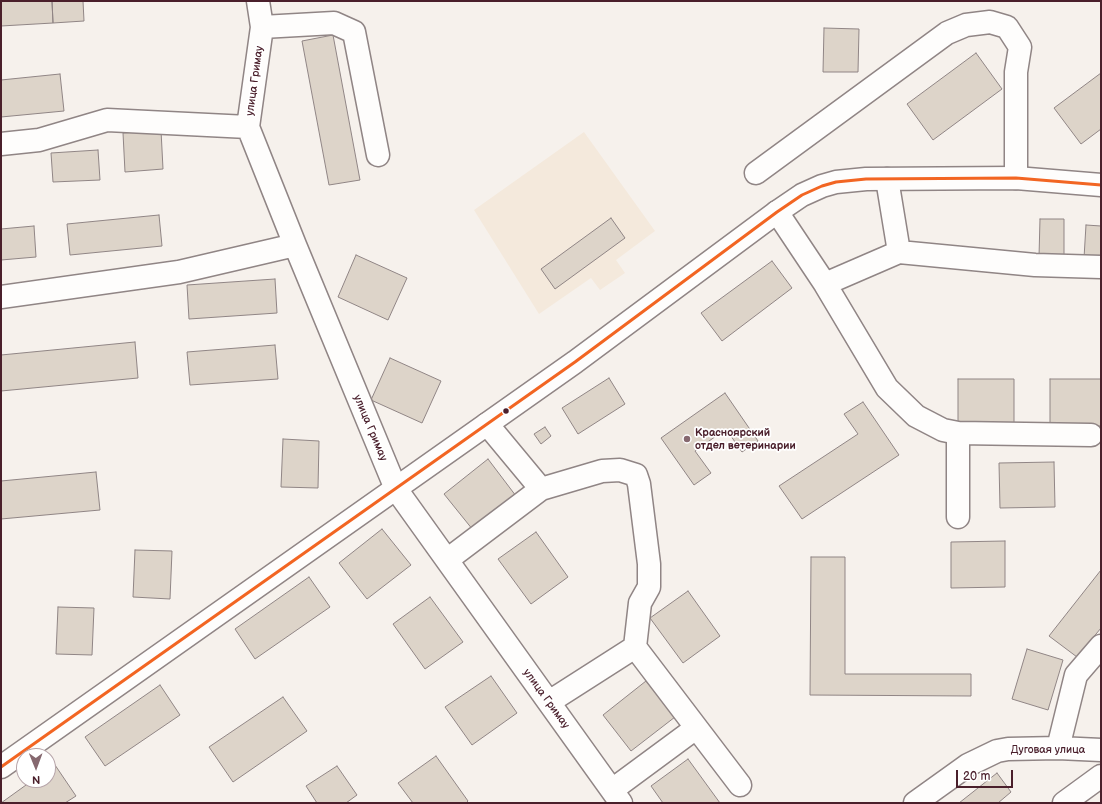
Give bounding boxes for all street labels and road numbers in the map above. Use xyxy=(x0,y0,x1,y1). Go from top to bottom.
street label: улица Гримау xyxy=(244,45,266,117)
street label: улица Гримау xyxy=(350,393,390,463)
street label: улица Гримау xyxy=(520,667,572,731)
street label: Дуговая улица xyxy=(1011,743,1085,757)

